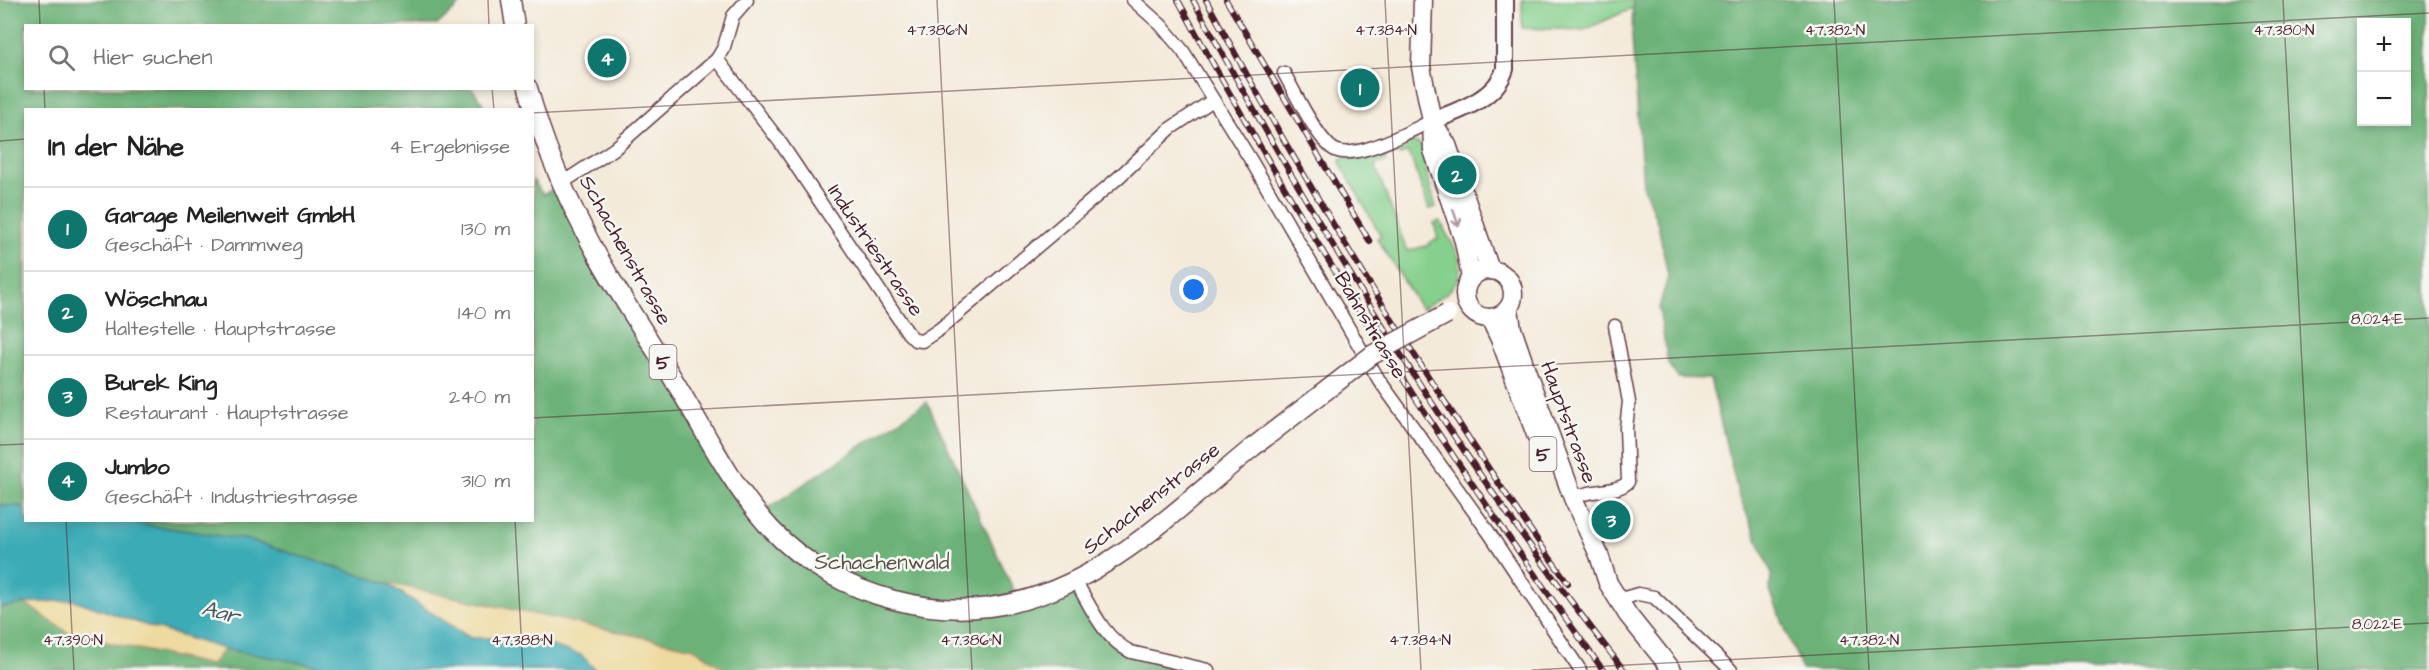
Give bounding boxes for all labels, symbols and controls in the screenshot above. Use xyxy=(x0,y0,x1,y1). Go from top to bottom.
map controls xyxy=(2357,18,2411,126)
button: + xyxy=(2357,18,2411,72)
text: 47.386°N xyxy=(906,20,968,41)
text: 47.384°N xyxy=(1355,20,1417,41)
text: 47.382°N xyxy=(1805,20,1865,41)
text: 47.380°N xyxy=(2253,20,2315,41)
search box xyxy=(24,24,534,90)
pin: 4 xyxy=(588,36,626,80)
icon: search xyxy=(45,41,78,74)
text: Hier suchen xyxy=(93,42,212,73)
pin: 1 xyxy=(1340,66,1380,110)
button: − xyxy=(2357,72,2411,126)
text: In der Nähe xyxy=(48,129,184,165)
text: 4 Ergebnisse xyxy=(389,133,510,161)
pin: 2 xyxy=(1438,152,1476,198)
street label: Schachenstrasse xyxy=(572,170,679,330)
street label: Industriestrasse xyxy=(821,178,931,322)
text: Garage Meilenweit GmbH xyxy=(105,200,355,231)
one-way arrow xyxy=(1451,208,1462,227)
text: 1 xyxy=(66,215,69,243)
text: 130 m xyxy=(461,215,510,243)
text: Geschäft · Dammweg xyxy=(105,231,303,259)
street label: Bahnstrasse xyxy=(1327,266,1414,384)
your location xyxy=(1179,275,1208,304)
text: Wöschnau xyxy=(105,284,207,315)
text: 2 xyxy=(62,299,73,327)
text: 140 m xyxy=(458,299,510,327)
text: 8.024°E xyxy=(2351,309,2403,330)
text: Haltestelle · Hauptstrasse xyxy=(105,315,336,343)
road number: 5 xyxy=(650,345,676,379)
street label: Hauptstrasse xyxy=(1532,357,1604,488)
text: Burek King xyxy=(105,368,217,399)
text: 3 xyxy=(62,383,73,411)
text: 240 m xyxy=(449,383,510,411)
text: Restaurant · Hauptstrasse xyxy=(105,399,349,427)
street label: Schachenstrasse xyxy=(1077,436,1226,561)
road number: 5 xyxy=(1530,437,1556,471)
text: Jumbo xyxy=(105,452,170,483)
text: 4 xyxy=(61,467,74,495)
text: 310 m xyxy=(461,467,510,495)
text: Geschäft · Industriestrasse xyxy=(105,483,358,511)
pin: 3 xyxy=(1592,498,1630,542)
park label: Schachenwald xyxy=(814,548,950,577)
water label: Aar xyxy=(199,593,245,633)
text: 8.022°E xyxy=(2352,614,2402,635)
text: 47.390°N xyxy=(43,630,103,651)
text: 47.388°N xyxy=(491,630,553,651)
text: 47.386°N xyxy=(940,630,1002,651)
text: 47.384°N xyxy=(1389,630,1451,651)
text: 47.382°N xyxy=(1839,630,1899,651)

